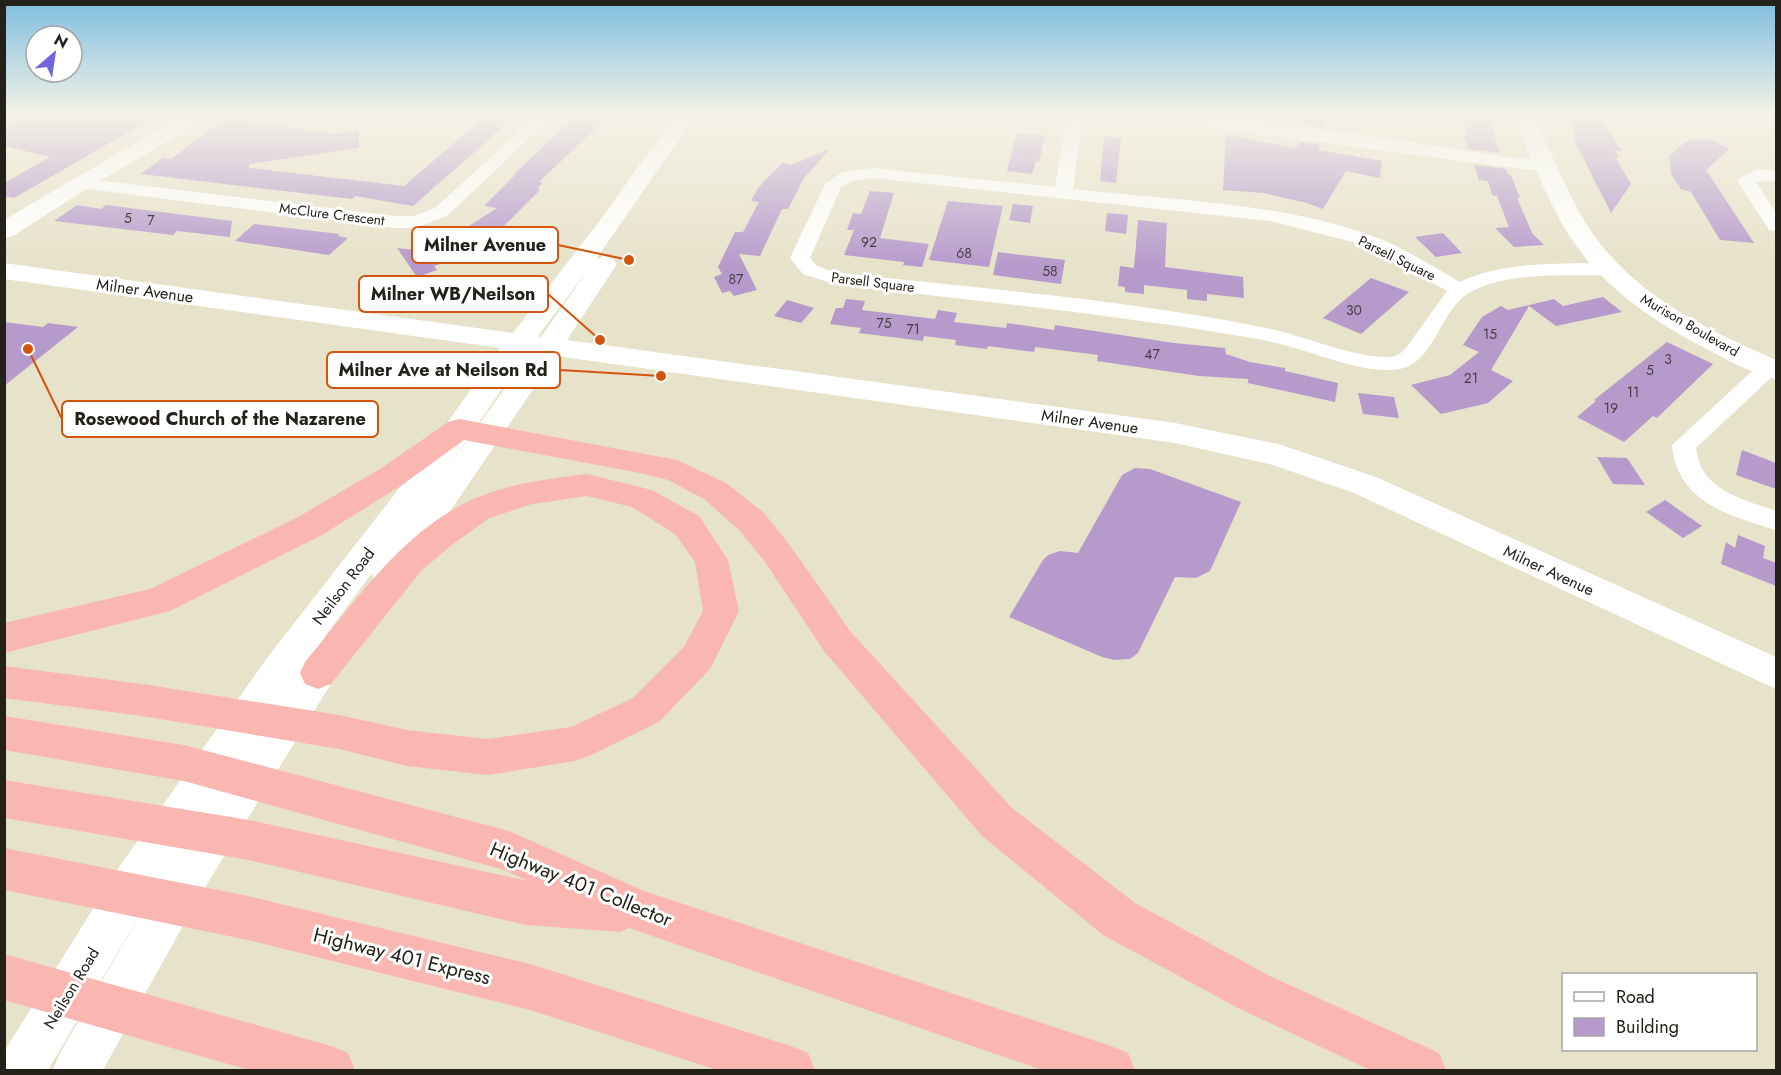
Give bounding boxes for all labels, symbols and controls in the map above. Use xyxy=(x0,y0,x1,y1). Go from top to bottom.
north arrow xyxy=(24,24,84,84)
text: N xyxy=(50,28,72,54)
street label: McClure Crescent xyxy=(278,198,386,230)
house number: 5 xyxy=(124,208,132,228)
house number: 7 xyxy=(147,210,155,230)
callout: Milner Avenue xyxy=(412,227,558,263)
street label: Parsell Square xyxy=(1355,231,1439,285)
text: Milner Avenue xyxy=(424,232,546,258)
house number: 92 xyxy=(861,232,877,252)
house number: 68 xyxy=(956,243,972,263)
house number: 58 xyxy=(1042,261,1058,281)
street label: Parsell Square xyxy=(830,267,916,297)
house number: 87 xyxy=(729,269,744,289)
street label: Milner Avenue xyxy=(95,272,195,309)
callout: Milner WB/Neilson xyxy=(359,276,548,312)
text: Milner WB/Neilson xyxy=(371,281,535,307)
street label: Murison Boulevard xyxy=(1637,289,1743,361)
house number: 30 xyxy=(1346,300,1362,320)
house number: 75 xyxy=(876,313,892,333)
house number: 71 xyxy=(906,319,920,339)
house number: 15 xyxy=(1483,324,1497,344)
house number: 47 xyxy=(1144,344,1160,364)
house number: 3 xyxy=(1664,349,1672,369)
callout: Milner Ave at Neilson Rd xyxy=(327,352,560,388)
text: Milner Ave at Neilson Rd xyxy=(338,357,548,383)
house number: 5 xyxy=(1646,360,1654,380)
house number: 21 xyxy=(1464,368,1478,388)
house number: 11 xyxy=(1627,382,1639,402)
house number: 19 xyxy=(1604,398,1618,418)
callout: Rosewood Church of the Nazarene xyxy=(62,401,378,437)
street label: Milner Avenue xyxy=(1040,403,1140,440)
text: Rosewood Church of the Nazarene xyxy=(74,406,366,432)
street label: Milner Avenue xyxy=(1500,539,1598,601)
street label: Neilson Road xyxy=(307,543,380,630)
street label: Highway 401 Collector xyxy=(485,835,676,934)
street label: Highway 401 Express xyxy=(310,920,494,993)
street label: Neilson Road xyxy=(38,943,105,1033)
legend xyxy=(1562,973,1757,1051)
text: Road xyxy=(1616,984,1655,1010)
text: Building xyxy=(1616,1014,1679,1040)

